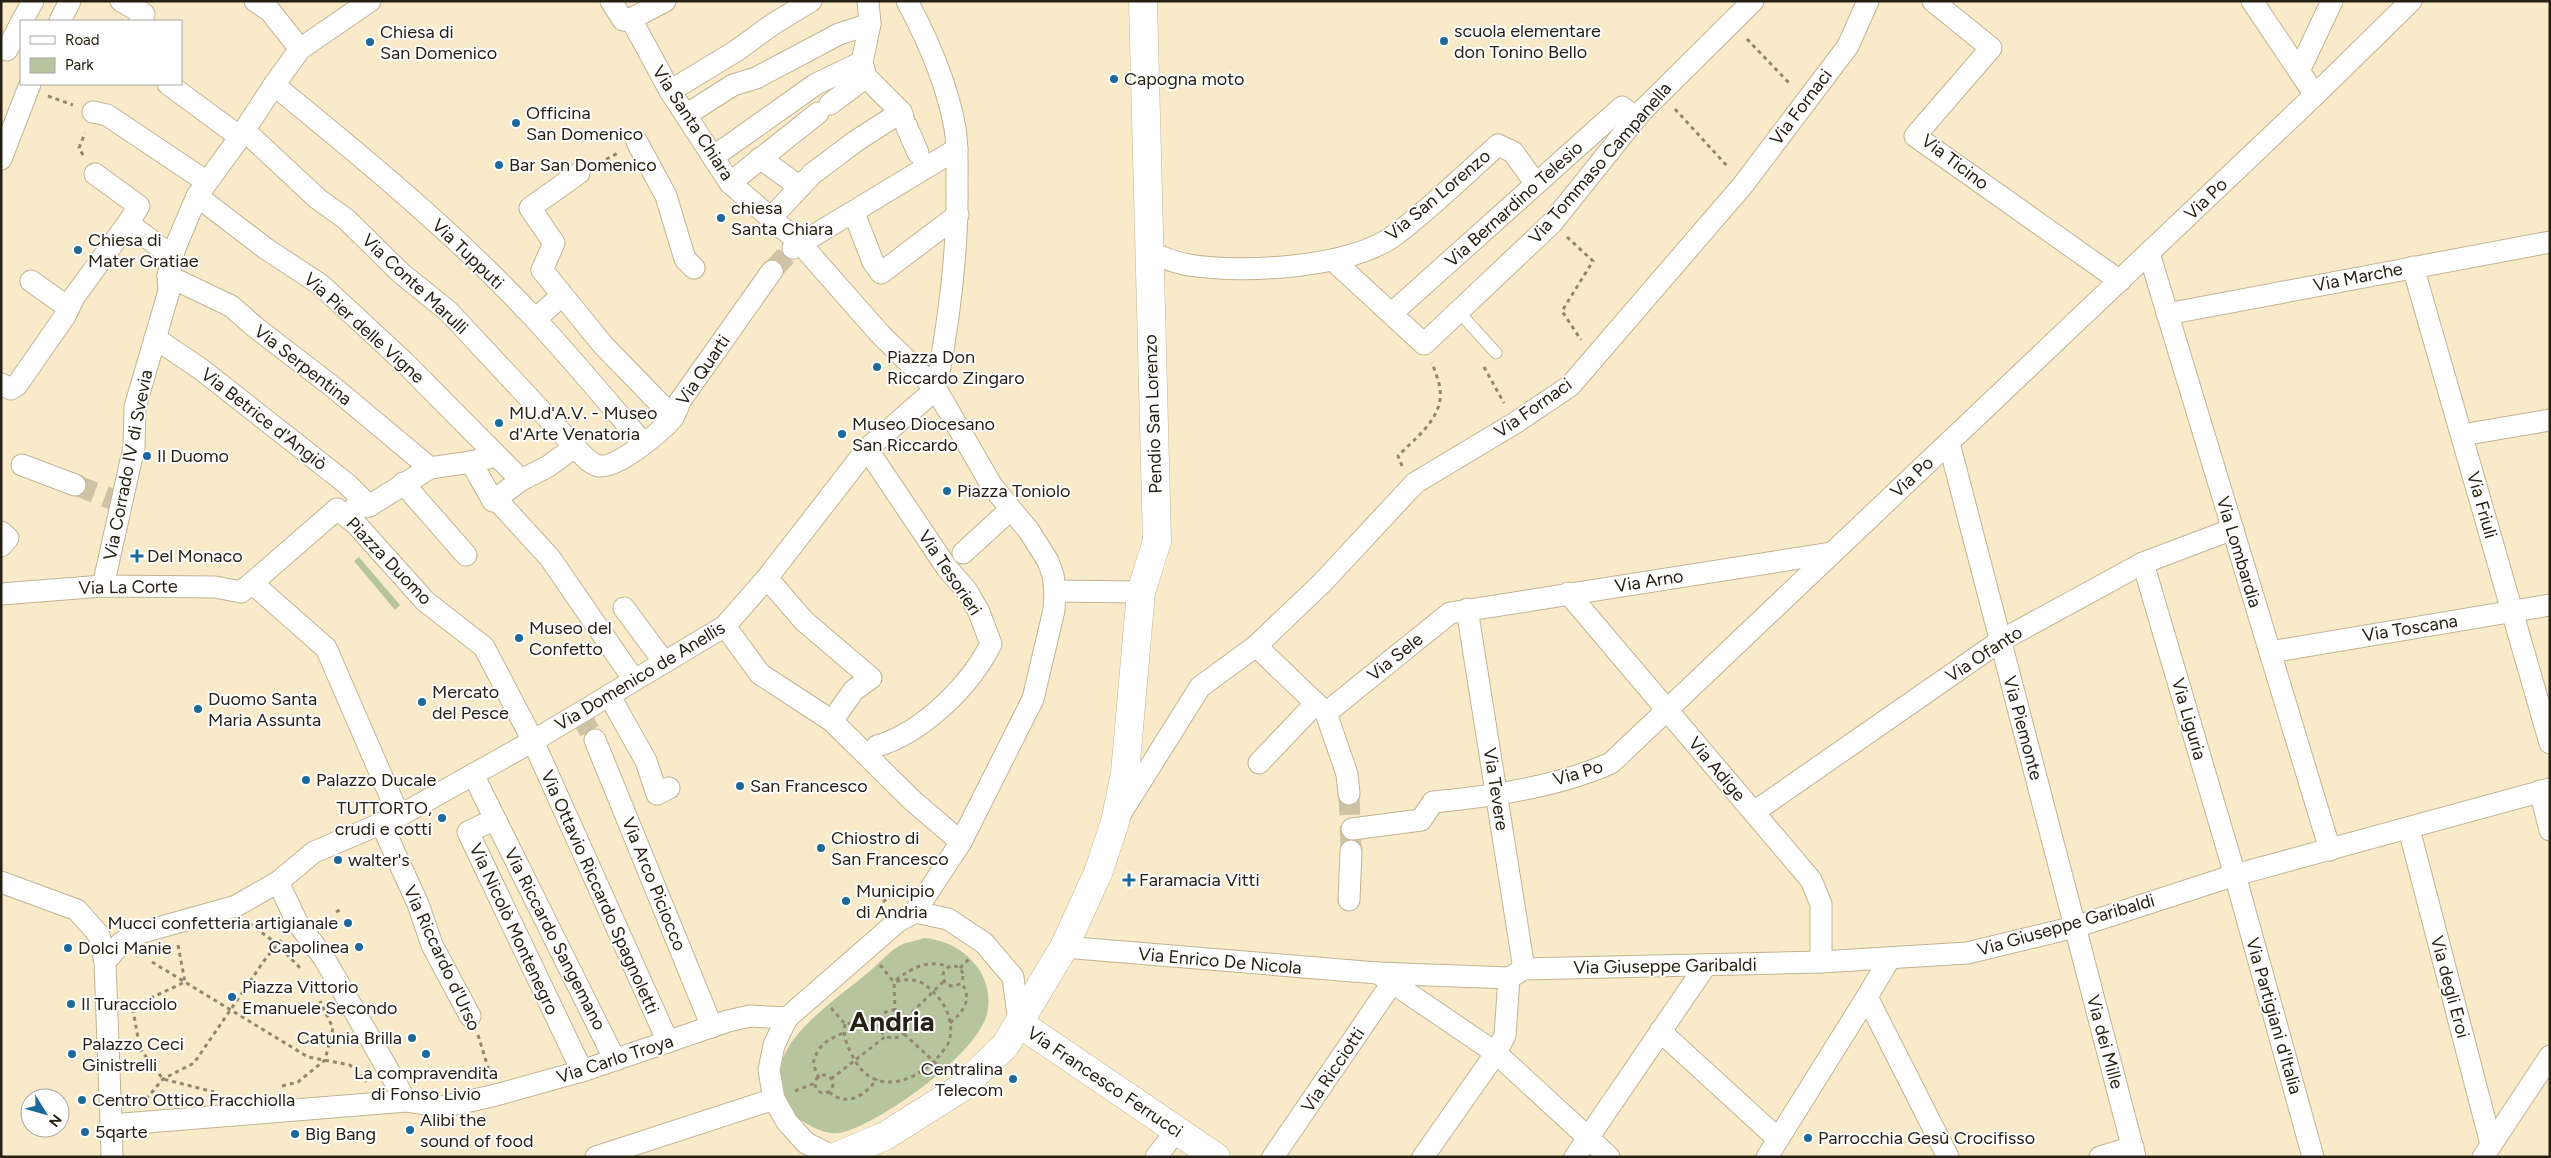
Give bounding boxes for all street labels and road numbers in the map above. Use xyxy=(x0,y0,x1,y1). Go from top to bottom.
street label: Via Santa Chiara xyxy=(648,61,738,185)
street label: Via Fornaci xyxy=(1765,65,1837,149)
street label: Via Tommaso Campanella xyxy=(1524,78,1676,248)
street label: Via Ticino xyxy=(1917,130,1993,194)
street label: Via Bernardino Telesio xyxy=(1441,136,1587,272)
street label: Via San Lorenzo xyxy=(1381,145,1495,245)
street label: Via Po xyxy=(2180,173,2232,225)
street label: Via Tupputi xyxy=(427,214,509,294)
street label: Via Conte Marulli xyxy=(357,229,473,339)
street label: Via Marche xyxy=(2312,258,2405,296)
street label: Via Pier delle Vigne xyxy=(299,268,429,388)
street label: Via Serpentina xyxy=(250,320,356,410)
street label: Via Quarti xyxy=(671,330,735,410)
street label: Pendio San Lorenzo xyxy=(1139,334,1167,494)
street label: Via Betrice d'Angiò xyxy=(197,363,331,475)
street label: Via Corrado IV di Svevia xyxy=(99,368,157,562)
street label: Via Fornaci xyxy=(1490,373,1576,443)
street label: Via Po xyxy=(1886,452,1938,502)
street label: Via Friuli xyxy=(2462,469,2502,541)
street label: Via Lombardia xyxy=(2212,494,2266,610)
street label: Piazza Duomo xyxy=(342,512,436,610)
street label: Via Tesorieri xyxy=(913,526,987,620)
street label: Via Arno xyxy=(1613,565,1685,597)
street label: Via La Corte xyxy=(78,575,178,599)
street label: Via Toscana xyxy=(2361,610,2459,646)
street label: Via Domenico de Anellis xyxy=(551,616,729,736)
street label: Via Ofanto xyxy=(1941,621,2027,687)
street label: Via Sele xyxy=(1363,628,1427,686)
street label: Via Piemonte xyxy=(1999,673,2048,783)
street label: Via Liguria xyxy=(2167,676,2211,762)
street label: Via Adige xyxy=(1684,732,1750,806)
street label: Via Tevere xyxy=(1479,746,1513,832)
street label: Via Po xyxy=(1550,755,1606,791)
street label: Via Ottavio Riccardo Spagnoletti xyxy=(536,767,664,1017)
street label: Via Arco Piciocco xyxy=(617,814,691,954)
street label: Via Nicolò Montenegro xyxy=(465,840,563,1018)
street label: Via Riccardo Sangemano xyxy=(499,844,611,1034)
street label: Via Riccardo d'Urso xyxy=(399,882,485,1034)
street label: Via Giuseppe Garibaldi xyxy=(1975,889,2157,961)
street label: Via degli Eroi xyxy=(2426,933,2474,1041)
street label: Via Partigiani d'Italia xyxy=(2241,935,2307,1097)
street label: Via Enrico De Nicola xyxy=(1137,943,1303,979)
street label: Via Giuseppe Garibaldi xyxy=(1573,953,1757,979)
street label: Via dei Mille xyxy=(2082,993,2128,1092)
street label: Via Francesco Ferrucci xyxy=(1023,1022,1187,1142)
street label: Via Ricciotti xyxy=(1297,1023,1369,1117)
street label: Via Carlo Troya xyxy=(554,1030,676,1088)

